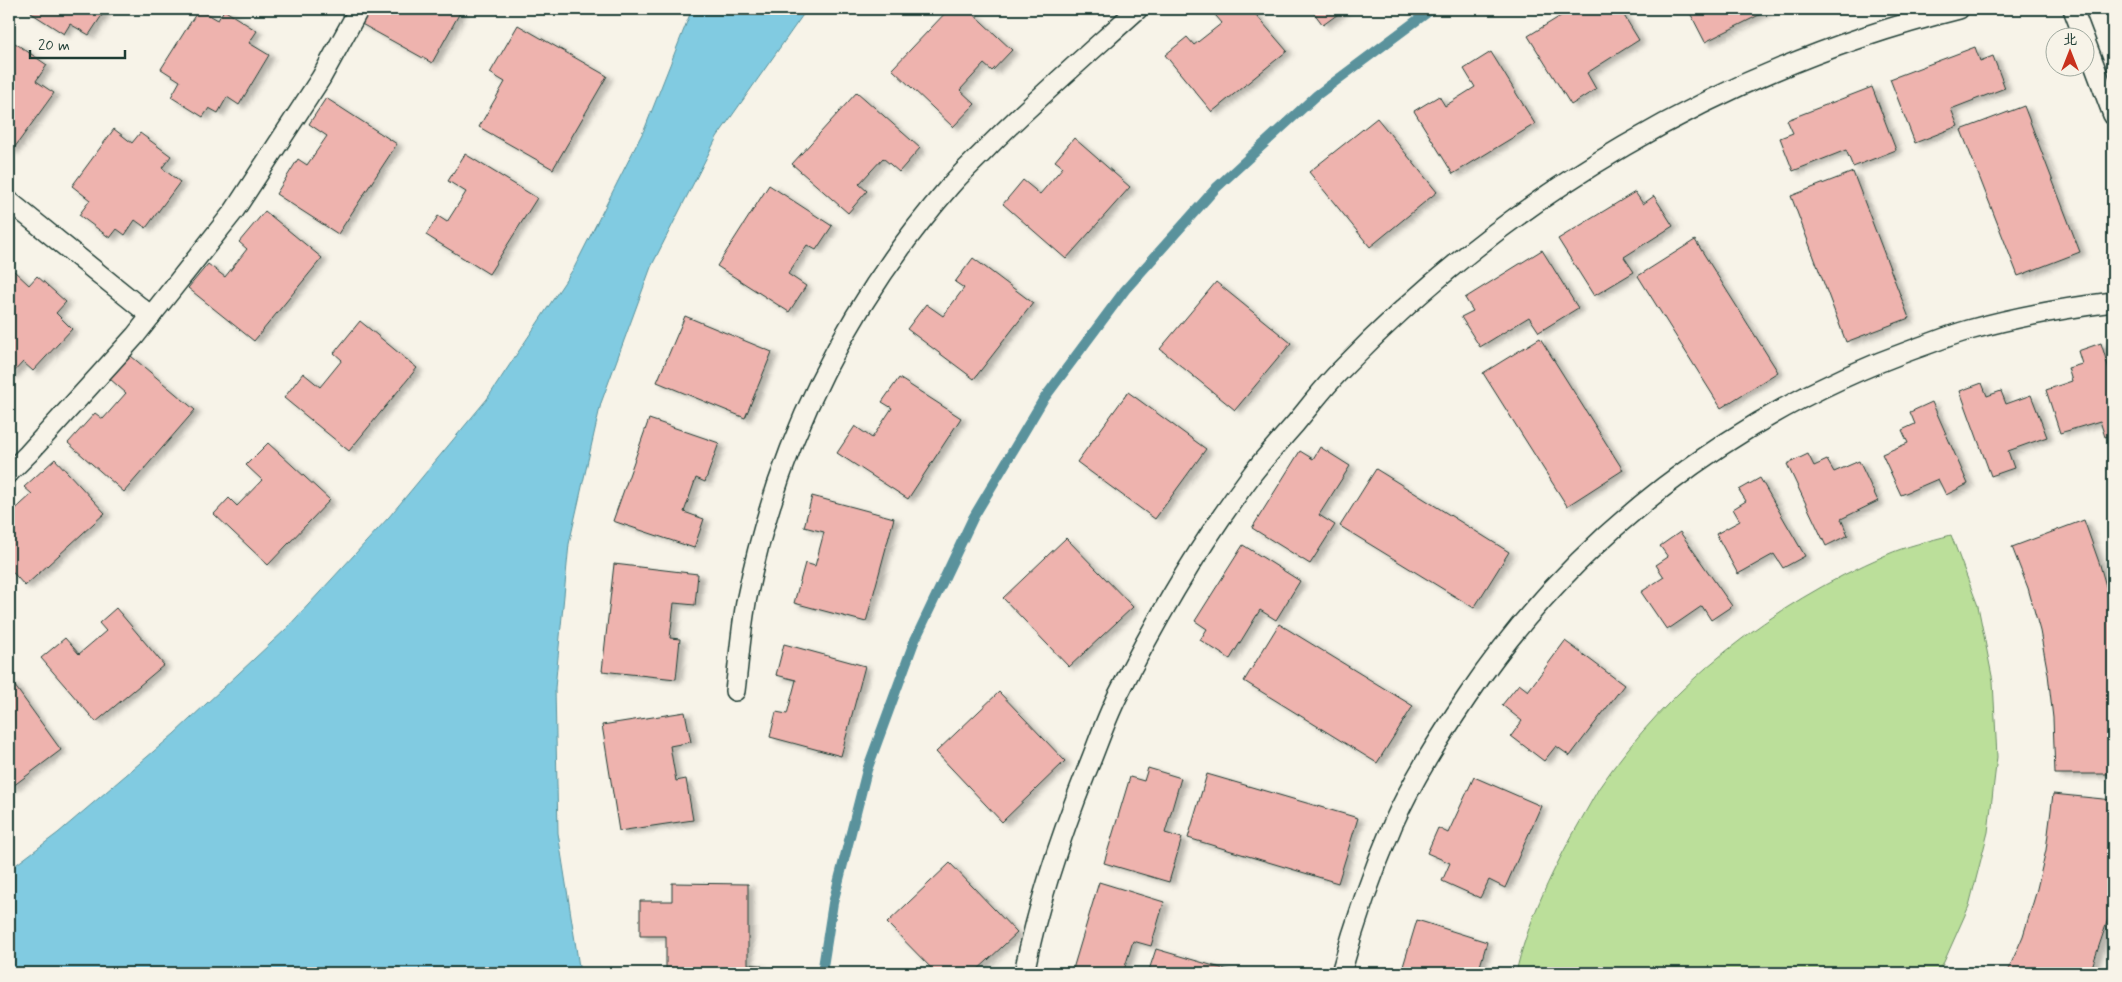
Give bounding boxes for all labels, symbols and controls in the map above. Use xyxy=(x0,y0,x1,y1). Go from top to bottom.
scale bar xyxy=(30,28,125,60)
north arrow xyxy=(2044,28,2094,78)
text: 北 xyxy=(2063,31,2077,49)
text: 20 m xyxy=(38,36,70,56)

